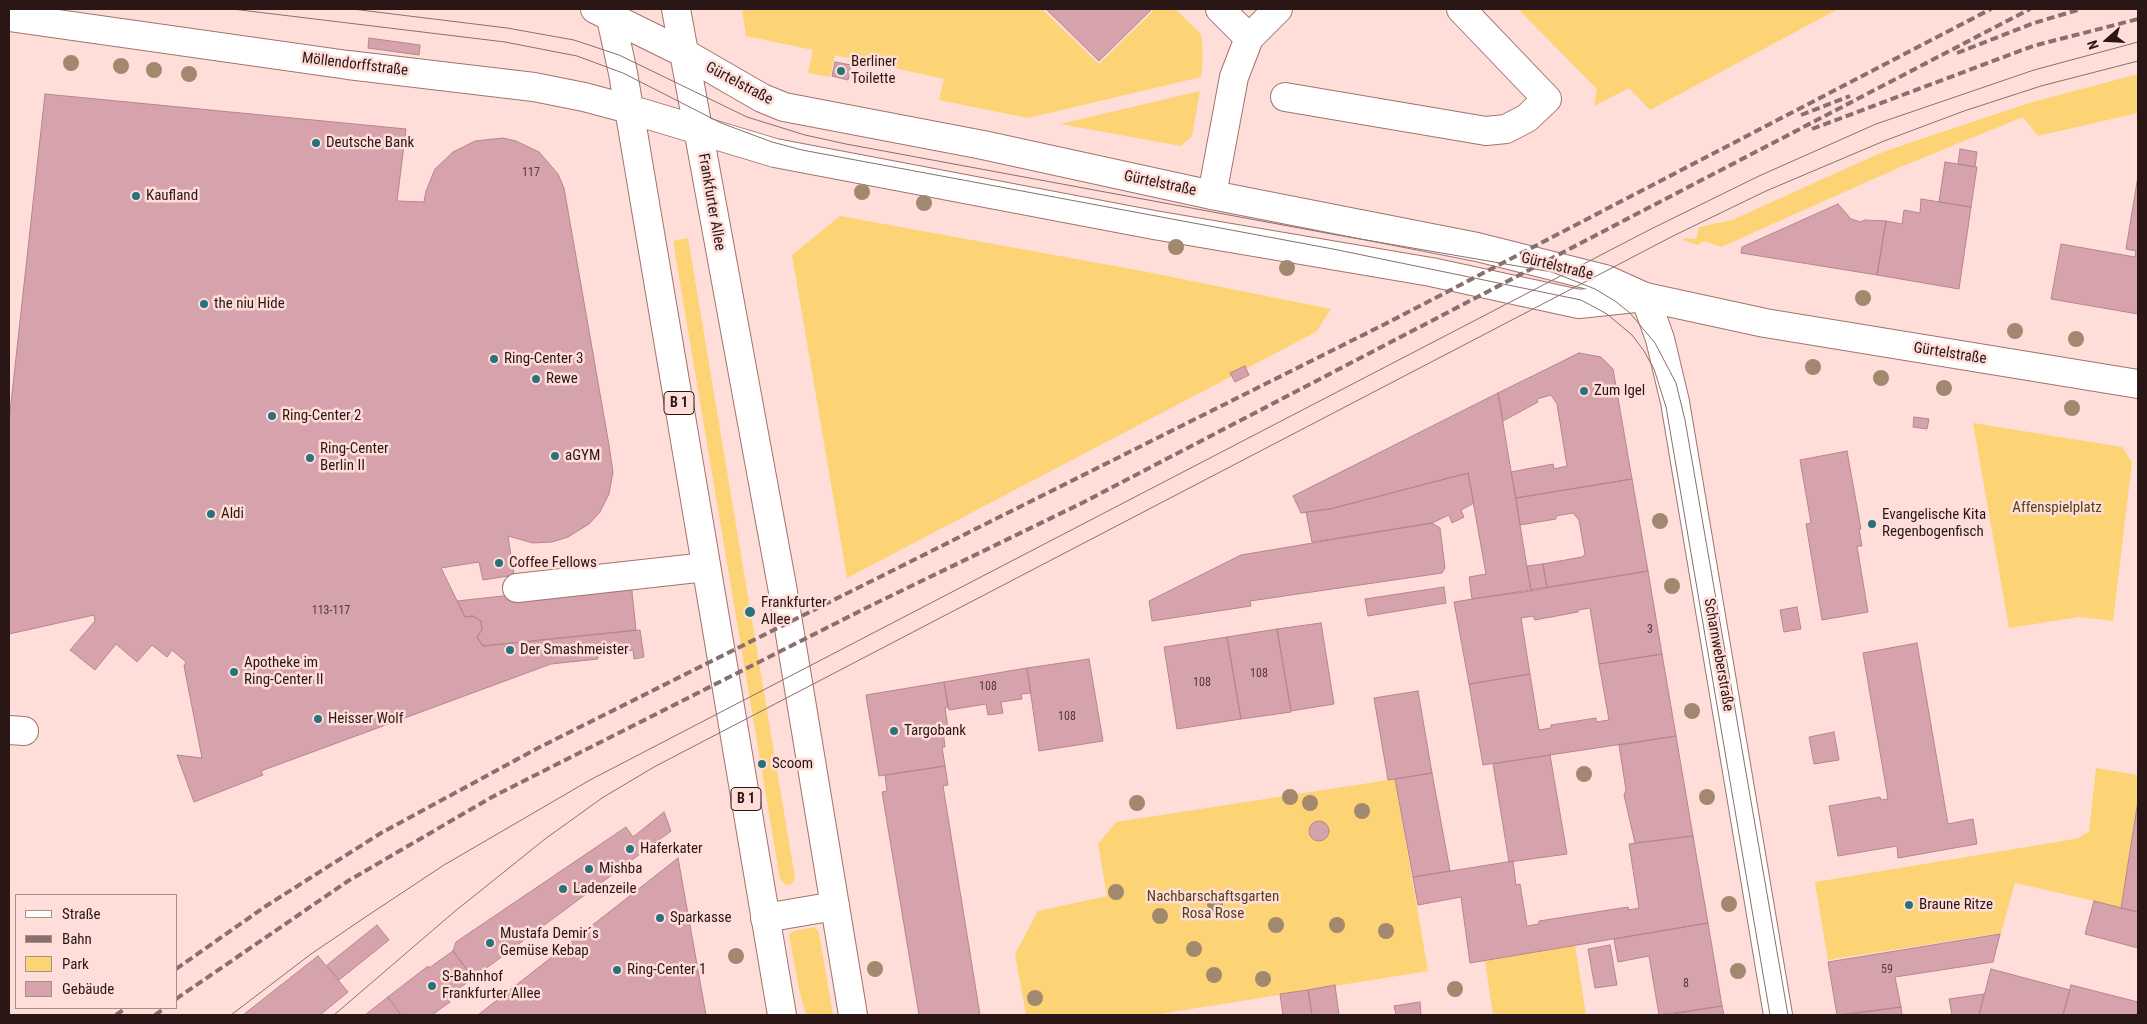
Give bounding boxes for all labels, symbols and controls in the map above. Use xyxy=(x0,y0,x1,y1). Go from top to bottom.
north arrow xyxy=(2082,15,2132,65)
text: N xyxy=(2084,38,2102,52)
street label: Möllendorffstraße xyxy=(301,50,409,80)
place label: Berliner Toilette xyxy=(851,53,897,88)
street label: Gürtelstraße xyxy=(702,59,776,109)
marker: Berliner Toilette xyxy=(835,65,847,77)
place label: Deutsche Bank xyxy=(326,134,414,152)
marker: Deutsche Bank xyxy=(310,137,322,149)
street label: Frankfurter Allee xyxy=(694,152,728,252)
house number: 117 xyxy=(522,166,540,180)
street label: Gürtelstraße xyxy=(1122,168,1198,200)
place label: Kaufland xyxy=(146,187,198,205)
marker: Kaufland xyxy=(130,190,142,202)
street label: Gürtelstraße xyxy=(1519,249,1595,285)
place label: the niu Hide xyxy=(214,295,285,313)
marker: the niu Hide xyxy=(198,298,210,310)
street label: Gürtelstraße xyxy=(1912,339,1988,369)
place label: Ring-Center 3 xyxy=(504,350,583,368)
marker: Ring-Center 3 xyxy=(488,353,500,365)
place label: Rewe xyxy=(546,370,578,388)
marker: Rewe xyxy=(530,373,542,385)
place label: Zum Igel xyxy=(1594,382,1645,400)
marker: Zum Igel xyxy=(1578,385,1590,397)
road number: B 1 xyxy=(664,392,694,414)
place label: Ring-Center 2 xyxy=(282,407,361,425)
marker: Ring-Center 2 xyxy=(266,410,278,422)
place label: Ring-Center Berlin II xyxy=(320,440,389,475)
place label: aGYM xyxy=(565,447,600,465)
marker: aGYM xyxy=(549,450,561,462)
marker: Ring-Center Berlin II xyxy=(304,452,316,464)
park label: Affenspielplatz xyxy=(2012,499,2102,517)
place label: Aldi xyxy=(221,505,244,523)
place label: Evangelische Kita Regenbogenfisch xyxy=(1882,506,1986,541)
marker: Aldi xyxy=(205,508,217,520)
marker: Evangelische Kita Regenbogenfisch xyxy=(1866,518,1878,530)
place label: Coffee Fellows xyxy=(509,554,597,572)
marker: Coffee Fellows xyxy=(493,557,505,569)
place label: Frankfurter Allee xyxy=(761,594,826,629)
street label: Scharnweberstraße xyxy=(1699,597,1737,713)
house number: 113-117 xyxy=(312,604,350,618)
marker: Frankfurter Allee xyxy=(743,605,757,619)
house number: 3 xyxy=(1647,623,1653,637)
place label: Der Smashmeister xyxy=(520,641,629,659)
marker: Der Smashmeister xyxy=(504,644,516,656)
place label: Apotheke im Ring-Center II xyxy=(244,654,324,689)
marker: Apotheke im Ring-Center II xyxy=(228,666,240,678)
house number: 108 xyxy=(1250,667,1268,681)
house number: 108 xyxy=(1193,676,1211,690)
house number: 108 xyxy=(979,680,997,694)
place label: Heisser Wolf xyxy=(328,710,403,728)
house number: 108 xyxy=(1058,710,1076,724)
marker: Heisser Wolf xyxy=(312,713,324,725)
place label: Targobank xyxy=(904,722,966,740)
marker: Targobank xyxy=(888,725,900,737)
place label: Scoom xyxy=(772,755,813,773)
marker: Scoom xyxy=(756,758,768,770)
road number: B 1 xyxy=(731,788,761,811)
place label: Haferkater xyxy=(640,840,703,858)
marker: Haferkater xyxy=(624,843,636,855)
place label: Mishba xyxy=(599,860,642,878)
marker: Mishba xyxy=(583,863,595,875)
place label: Ladenzeile xyxy=(573,880,636,898)
marker: Ladenzeile xyxy=(557,883,569,895)
park label: Nachbarschaftsgarten Rosa Rose xyxy=(1147,888,1279,923)
legend xyxy=(15,894,178,1009)
place label: Braune Ritze xyxy=(1919,896,1993,914)
marker: Braune Ritze xyxy=(1903,899,1915,911)
text: Straße xyxy=(62,905,101,923)
place label: Sparkasse xyxy=(670,909,732,927)
marker: Sparkasse xyxy=(654,912,666,924)
place label: Mustafa Demir´s Gemüse Kebap xyxy=(500,925,599,960)
text: Bahn xyxy=(62,930,92,948)
marker: Mustafa Demir´s Gemüse Kebap xyxy=(484,937,496,949)
text: Park xyxy=(62,955,89,973)
place label: Ring-Center 1 xyxy=(627,961,706,979)
house number: 59 xyxy=(1881,963,1893,977)
marker: Ring-Center 1 xyxy=(611,964,623,976)
place label: S-Bahnhof Frankfurter Allee xyxy=(442,968,541,1003)
house number: 8 xyxy=(1683,977,1689,991)
text: Gebäude xyxy=(62,980,114,998)
marker: S-Bahnhof Frankfurter Allee xyxy=(426,980,438,992)

